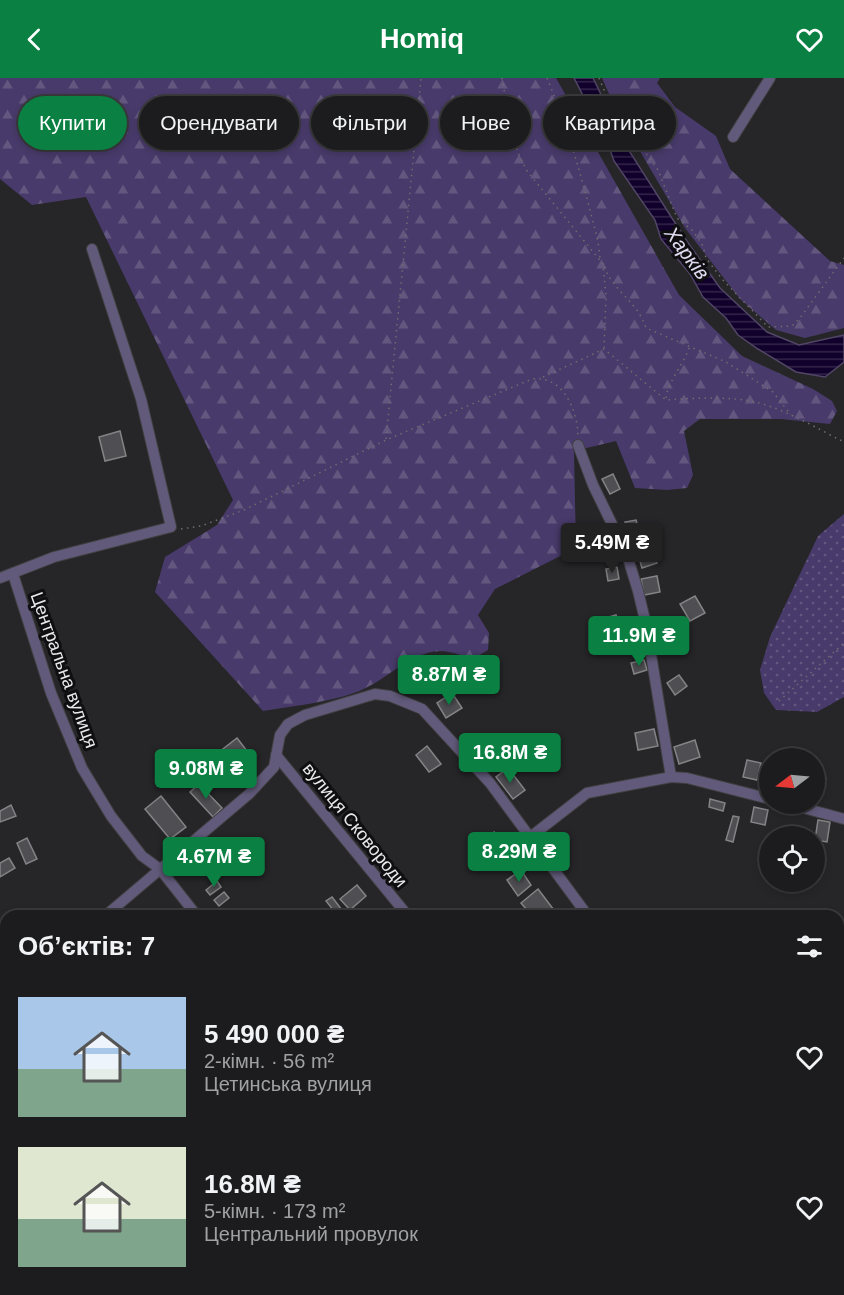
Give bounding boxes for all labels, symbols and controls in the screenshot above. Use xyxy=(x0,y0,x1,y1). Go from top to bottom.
icon: back xyxy=(18,23,51,56)
icon: heart xyxy=(793,23,826,56)
text: Homiq xyxy=(380,24,464,54)
chip: Купити xyxy=(18,96,127,150)
chip: Орендувати xyxy=(139,96,299,150)
chip: Фільтри xyxy=(311,96,428,150)
chip: Нове xyxy=(440,96,531,150)
chip: Квартира xyxy=(543,96,676,150)
water label: Харків xyxy=(660,222,714,284)
pin: 5.49M ₴ xyxy=(557,523,667,574)
text: 5.49M ₴ xyxy=(575,531,649,553)
street label: Центральна вулиця xyxy=(26,589,102,751)
pin: 11.9M ₴ xyxy=(584,616,694,667)
text: 11.9M ₴ xyxy=(602,624,676,646)
pin: 8.87M ₴ xyxy=(394,655,504,706)
text: 8.87M ₴ xyxy=(412,663,486,685)
pin: 16.8M ₴ xyxy=(455,733,565,784)
text: 16.8M ₴ xyxy=(473,741,547,763)
north arrow xyxy=(759,748,825,814)
map controls xyxy=(759,748,825,892)
pin: 9.08M ₴ xyxy=(151,749,261,800)
text: 9.08M ₴ xyxy=(169,757,243,779)
street label: вулиця Сковороди xyxy=(299,759,411,891)
button: locate xyxy=(759,826,825,892)
pin: 8.29M ₴ xyxy=(464,832,574,883)
pin: 4.67M ₴ xyxy=(159,837,269,888)
text: 8.29M ₴ xyxy=(482,840,556,862)
text: 4.67M ₴ xyxy=(177,845,251,867)
icon: filters xyxy=(793,930,826,963)
text: Об’єктів: 7 xyxy=(18,931,155,961)
text: 5 490 000 ₴ xyxy=(204,1019,344,1049)
icon: home xyxy=(66,1021,138,1093)
icon: heart xyxy=(793,1041,826,1074)
text: 2-кімн. · 56 m² xyxy=(204,1050,334,1072)
text: Цетинська вулиця xyxy=(204,1073,372,1095)
text: 16.8M ₴ xyxy=(204,1169,301,1199)
icon: home xyxy=(66,1171,138,1243)
icon: heart xyxy=(793,1191,826,1224)
text: 5-кімн. · 173 m² xyxy=(204,1200,345,1222)
text: Центральний провулок xyxy=(204,1223,418,1245)

